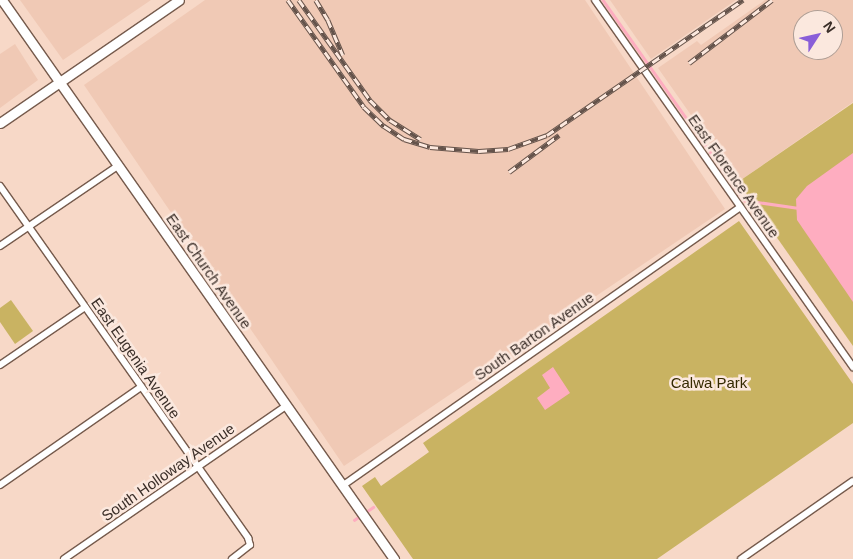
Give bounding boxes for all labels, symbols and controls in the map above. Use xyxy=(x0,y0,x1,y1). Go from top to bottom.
north arrow xyxy=(793,10,843,60)
text: N xyxy=(820,18,839,36)
street label: East Florence Avenue xyxy=(684,111,784,241)
street label: East Church Avenue xyxy=(162,210,256,332)
street label: South Barton Avenue xyxy=(471,288,597,384)
street label: East Eugenia Avenue xyxy=(87,294,185,422)
park label: Calwa Park xyxy=(671,374,747,392)
street label: South Holloway Avenue xyxy=(98,419,238,525)

